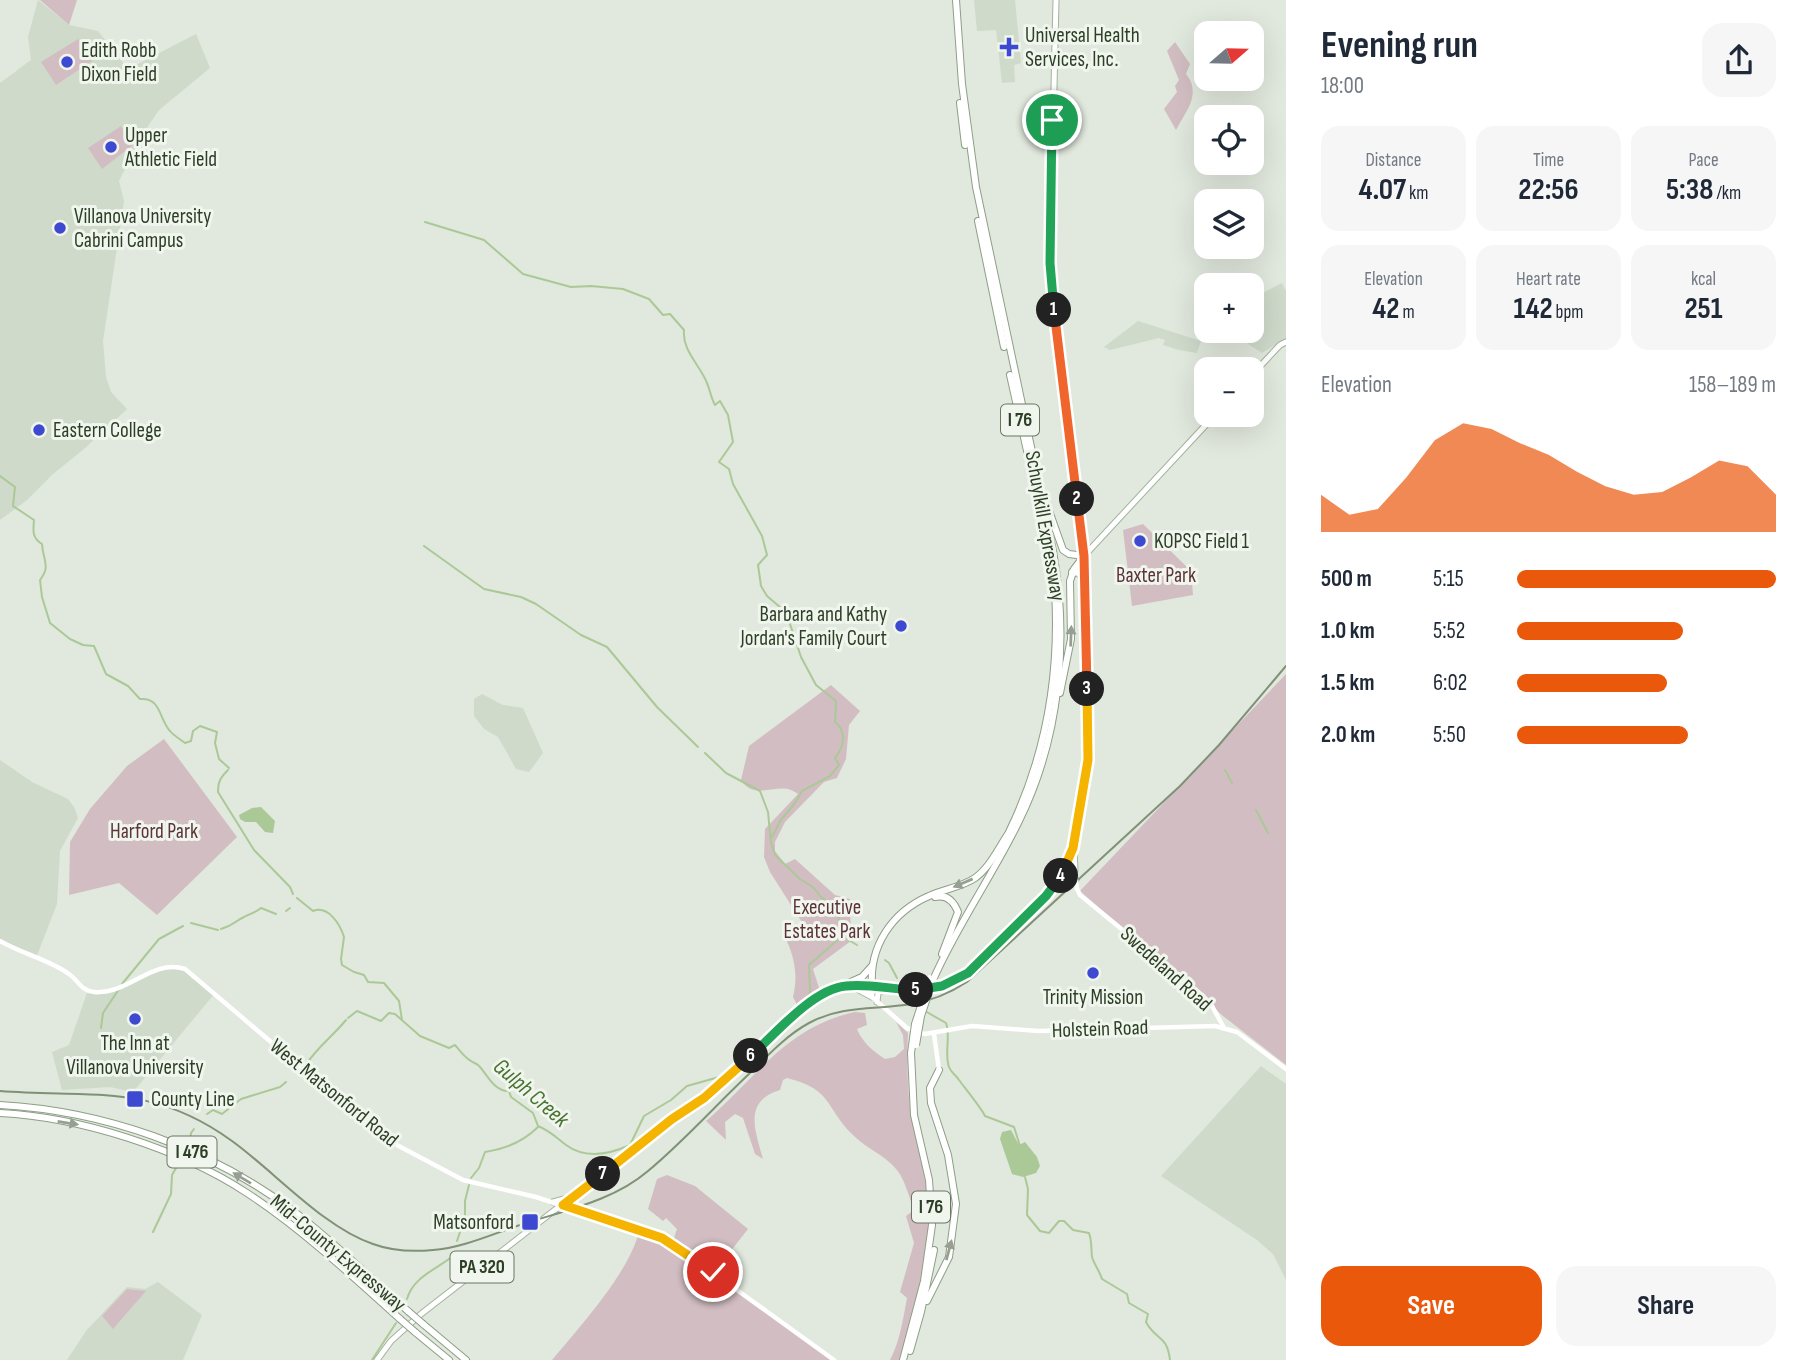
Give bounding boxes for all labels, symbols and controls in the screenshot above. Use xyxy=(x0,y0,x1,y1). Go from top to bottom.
north arrow xyxy=(1194,21,1264,91)
map controls xyxy=(1194,21,1264,427)
place label: Universal Health Services, Inc. xyxy=(1025,23,1140,72)
text: Evening run xyxy=(1321,23,1478,68)
button: share xyxy=(1702,23,1776,97)
marker: Universal Health Services, Inc. xyxy=(999,37,1019,57)
place label: Edith Robb Dixon Field xyxy=(81,38,157,87)
marker: Edith Robb Dixon Field xyxy=(59,54,75,70)
text: 18:00 xyxy=(1321,72,1364,100)
pin xyxy=(1022,90,1082,150)
icon: arrive xyxy=(1033,101,1071,139)
button: locate xyxy=(1194,105,1264,175)
place label: Upper Athletic Field xyxy=(124,123,217,172)
marker: Upper Athletic Field xyxy=(103,139,119,155)
text: Distance xyxy=(1365,149,1422,172)
text: Time xyxy=(1533,149,1564,172)
text: Pace xyxy=(1688,149,1719,172)
text: 4.07 xyxy=(1359,172,1406,208)
text: 22:56 xyxy=(1518,172,1579,208)
text: 5:38 xyxy=(1666,172,1713,208)
text: km xyxy=(1406,182,1428,205)
text: /km xyxy=(1713,182,1741,205)
button: layers xyxy=(1194,189,1264,259)
place label: Villanova University Cabrini Campus xyxy=(74,204,211,253)
marker: Villanova University Cabrini Campus xyxy=(52,220,68,236)
text: Elevation xyxy=(1364,268,1423,291)
text: Heart rate xyxy=(1516,268,1581,291)
text: kcal xyxy=(1691,268,1716,291)
button: + xyxy=(1194,273,1264,343)
text: 42 xyxy=(1372,291,1399,327)
text: 142 xyxy=(1513,291,1553,327)
text: 251 xyxy=(1684,291,1723,327)
pin: 1 xyxy=(1036,292,1072,328)
text: 1 xyxy=(1050,298,1057,321)
text: m xyxy=(1399,301,1415,324)
text: bpm xyxy=(1553,301,1584,324)
button: − xyxy=(1194,357,1264,427)
text: Elevation xyxy=(1321,371,1392,399)
text: 158–189 m xyxy=(1689,371,1776,399)
road number: I 76 xyxy=(1001,404,1039,436)
place label: Eastern College xyxy=(53,418,162,443)
marker: Eastern College xyxy=(31,422,47,438)
street label: Schuylkill Expressway xyxy=(1019,449,1071,603)
pin: 2 xyxy=(1060,482,1094,516)
text: 2 xyxy=(1072,487,1081,510)
place label: KOPSC Field 1 xyxy=(1154,529,1250,554)
marker: KOPSC Field 1 xyxy=(1132,533,1148,549)
park label: Baxter Park xyxy=(1116,563,1196,588)
text: 500 m xyxy=(1321,565,1372,593)
text: 5:15 xyxy=(1433,565,1464,593)
place label: Barbara and Kathy Jordan's Family Court xyxy=(739,602,887,651)
text: 1.0 km xyxy=(1321,617,1375,645)
text: 5:52 xyxy=(1433,617,1465,645)
marker: Barbara and Kathy Jordan's Family Court xyxy=(893,618,909,634)
one-way arrow xyxy=(1065,625,1076,647)
text: 1.5 km xyxy=(1321,669,1374,697)
text: 6:02 xyxy=(1433,669,1467,697)
pin: 3 xyxy=(1070,672,1104,706)
text: 3 xyxy=(1082,677,1091,700)
text: 2.0 km xyxy=(1321,721,1375,749)
text: 5:50 xyxy=(1433,721,1466,749)
park label: Harford Park xyxy=(110,819,198,844)
pin: 4 xyxy=(1044,858,1078,894)
text: 4 xyxy=(1056,864,1065,887)
one-way arrow xyxy=(953,877,973,889)
park label: Executive Estates Park xyxy=(784,895,870,944)
street label: Swedeland Road xyxy=(1115,921,1217,1017)
marker: Trinity Mission xyxy=(1085,965,1101,981)
pin: 5 xyxy=(898,972,934,1007)
text: 5 xyxy=(911,978,920,1001)
place label: Trinity Mission xyxy=(1043,985,1143,1010)
marker: The Inn at Villanova University xyxy=(127,1011,143,1027)
street label: Holstein Road xyxy=(1051,1015,1149,1043)
place label: The Inn at Villanova University xyxy=(66,1031,204,1080)
street label: West Matsonford Road xyxy=(265,1034,403,1152)
pin: 6 xyxy=(734,1038,768,1074)
text: 6 xyxy=(746,1044,755,1067)
water label: Gulph Creek xyxy=(487,1053,576,1134)
place label: County Line xyxy=(151,1087,235,1112)
marker: County Line xyxy=(125,1089,145,1109)
one-way arrow xyxy=(57,1118,79,1129)
road number: I 476 xyxy=(168,1136,216,1168)
pin: 7 xyxy=(586,1156,620,1192)
text: 7 xyxy=(598,1162,607,1185)
one-way arrow xyxy=(233,1172,252,1184)
street label: Mid-County Expressway xyxy=(265,1189,411,1317)
road number: I 76 xyxy=(912,1191,950,1222)
place label: Matsonford xyxy=(433,1210,514,1235)
marker: Matsonford xyxy=(520,1212,540,1232)
one-way arrow xyxy=(944,1239,955,1261)
pin xyxy=(683,1242,743,1302)
road number: PA 320 xyxy=(450,1252,514,1282)
icon: check xyxy=(694,1253,732,1291)
button: Save xyxy=(1321,1266,1542,1346)
button: Share xyxy=(1556,1266,1776,1346)

